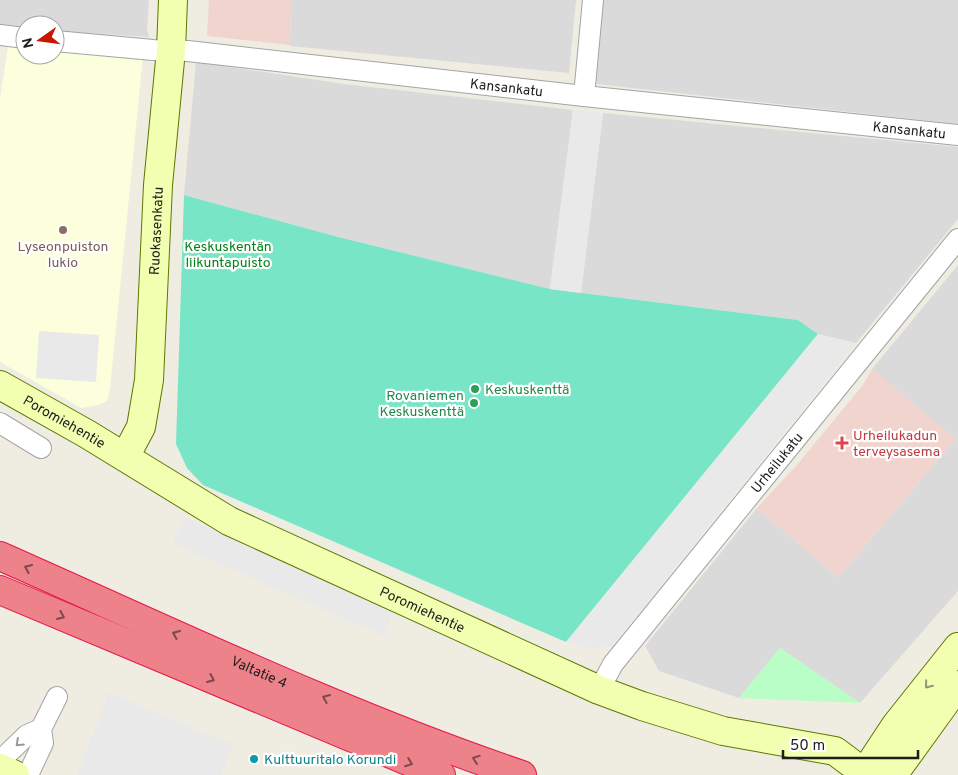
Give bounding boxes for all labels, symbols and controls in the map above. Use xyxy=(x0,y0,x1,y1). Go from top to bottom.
north arrow xyxy=(15,15,65,65)
text: N xyxy=(19,36,38,50)
street label: Kansankatu xyxy=(469,76,544,101)
street label: Kansankatu xyxy=(872,119,947,144)
street label: Ruokasenkatu xyxy=(147,186,168,275)
marker: Lyseonpuiston lukio xyxy=(57,224,69,236)
place label: Lyseonpuiston lukio xyxy=(18,239,108,272)
park label: Keskuskentän liikuntapuisto xyxy=(184,239,272,272)
place label: Keskuskenttä xyxy=(485,382,569,399)
marker: Keskuskenttä xyxy=(469,383,481,395)
place label: Rovaniemen Keskuskenttä xyxy=(380,388,464,421)
street label: Poromiehentie xyxy=(19,393,108,453)
marker: Rovaniemen Keskuskenttä xyxy=(468,397,480,409)
place label: Urheilukadun terveysasema xyxy=(853,428,940,461)
street label: Urheilukatu xyxy=(748,430,807,497)
marker: Urheilukadun terveysasema xyxy=(835,436,849,450)
one-way arrow xyxy=(24,564,33,575)
street label: Poromiehentie xyxy=(376,584,467,638)
one-way arrow xyxy=(56,610,65,620)
one-way arrow xyxy=(172,630,181,640)
street label: Valtatie 4 xyxy=(228,653,289,693)
one-way arrow xyxy=(206,673,215,684)
one-way arrow xyxy=(925,679,933,688)
one-way arrow xyxy=(322,694,330,704)
scale bar xyxy=(783,728,918,760)
one-way arrow xyxy=(16,737,25,746)
text: 50 m xyxy=(790,737,825,756)
place label: Kulttuuritalo Korundi xyxy=(264,752,396,769)
marker: Kulttuuritalo Korundi xyxy=(248,753,260,765)
one-way arrow xyxy=(472,755,481,765)
one-way arrow xyxy=(404,756,413,767)

